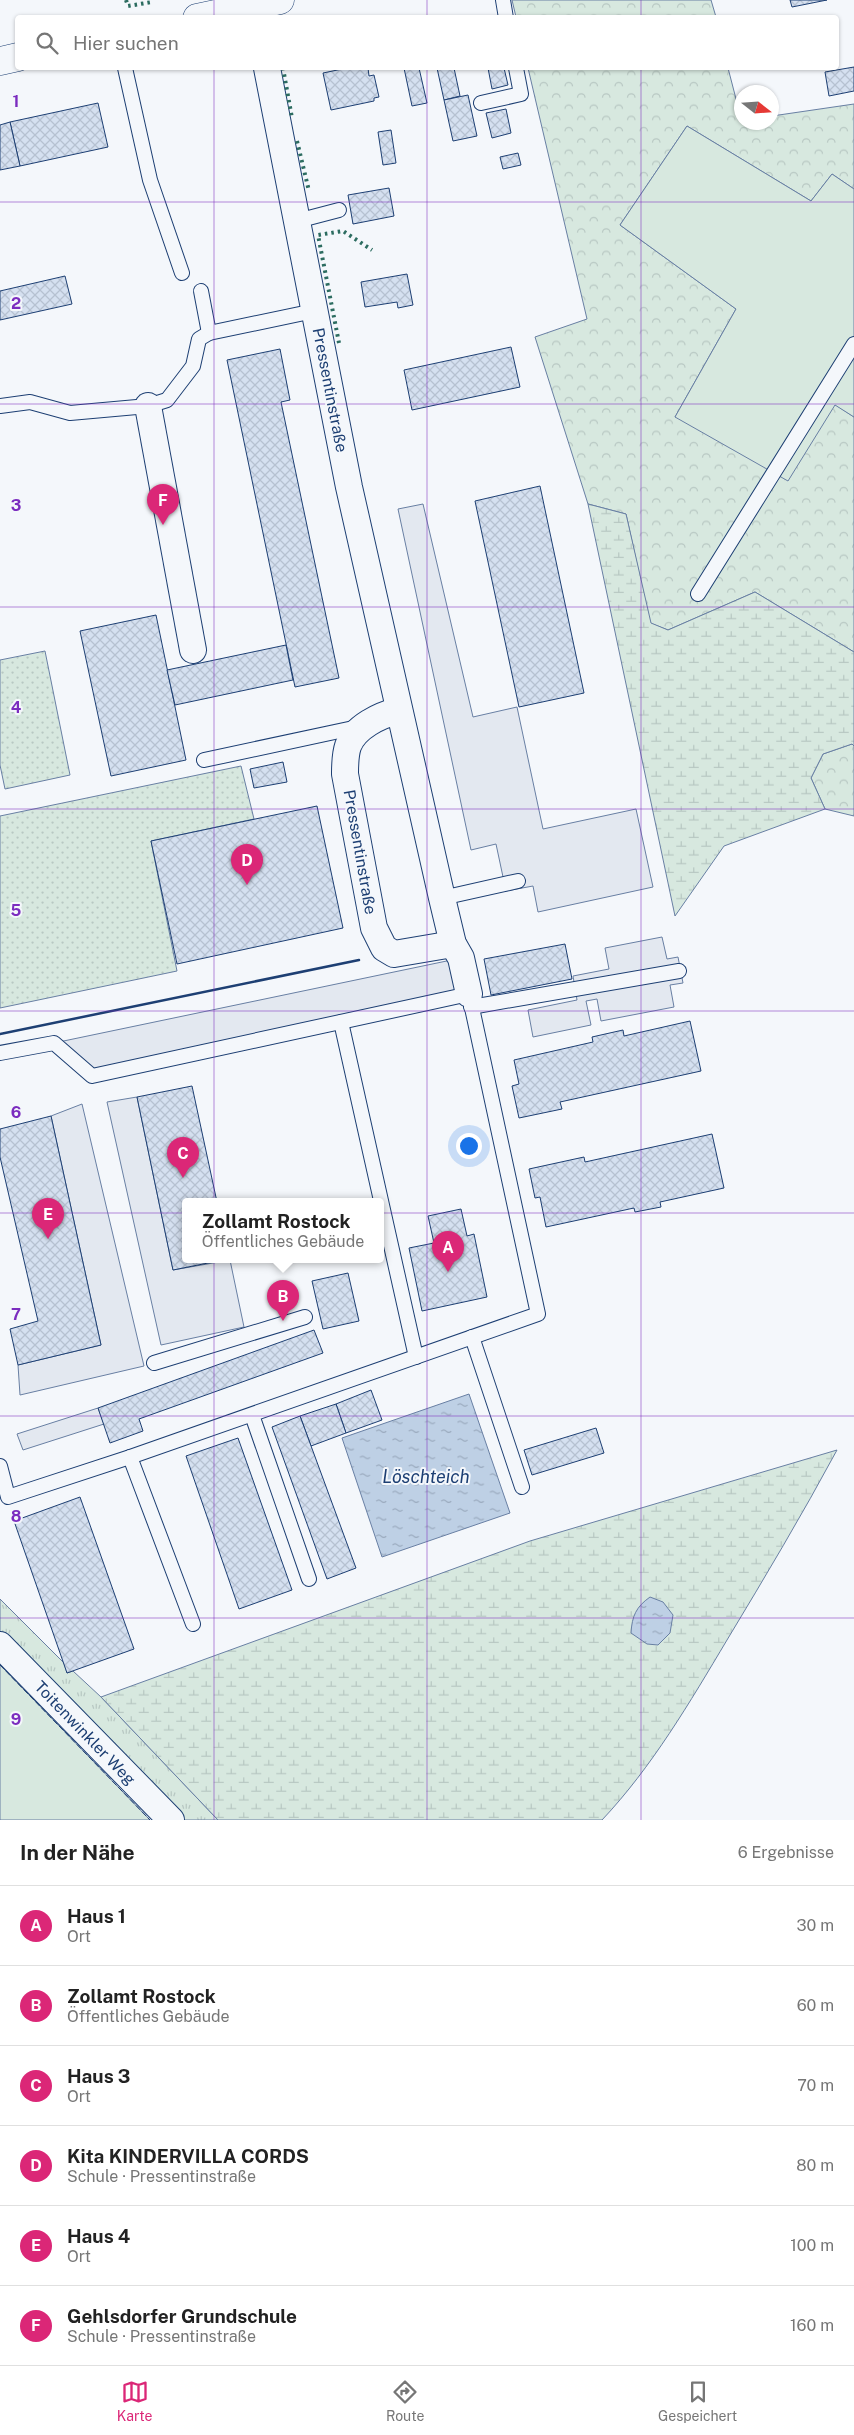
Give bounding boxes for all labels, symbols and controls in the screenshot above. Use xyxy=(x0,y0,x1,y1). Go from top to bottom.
search box xyxy=(15,15,839,70)
icon: search xyxy=(33,29,61,57)
text: Hier suchen xyxy=(73,32,179,54)
north arrow xyxy=(734,85,779,130)
text: 1 xyxy=(13,92,19,111)
text: 2 xyxy=(11,294,21,313)
street label: Pressentinstraße xyxy=(309,326,351,454)
pin: F xyxy=(147,484,179,525)
text: 3 xyxy=(11,496,21,515)
text: 4 xyxy=(11,698,22,717)
street label: Pressentinstraße xyxy=(340,788,380,916)
pin: D xyxy=(231,844,263,885)
text: 5 xyxy=(11,901,22,920)
text: 6 xyxy=(11,1103,21,1122)
your location xyxy=(456,1133,482,1159)
pin: C xyxy=(167,1137,199,1178)
pin: E xyxy=(32,1198,64,1239)
popup xyxy=(182,1198,384,1263)
text: Zollamt Rostock xyxy=(202,1210,351,1232)
pin: A xyxy=(432,1231,464,1272)
text: Öffentliches Gebäude xyxy=(202,1232,364,1251)
pin: B xyxy=(267,1280,299,1321)
text: 7 xyxy=(11,1305,21,1324)
water label: Löschteich xyxy=(382,1466,470,1487)
text: 8 xyxy=(11,1507,22,1526)
street label: Toitenwinkler Weg xyxy=(31,1677,139,1789)
text: 9 xyxy=(11,1710,21,1729)
text: In der Nähe xyxy=(20,1840,135,1865)
text: 6 Ergebnisse xyxy=(738,1843,834,1862)
text: Haus 1 xyxy=(67,1905,126,1927)
text: A xyxy=(30,1916,42,1935)
text: 30 m xyxy=(797,1916,834,1935)
text: Ort xyxy=(67,1927,91,1946)
text: Zollamt Rostock xyxy=(67,1985,216,2007)
text: B xyxy=(31,1996,41,2015)
text: 60 m xyxy=(797,1996,834,2015)
text: Öffentliches Gebäude xyxy=(67,2007,230,2026)
text: Haus 3 xyxy=(67,2065,130,2087)
text: C xyxy=(30,2076,42,2095)
text: 70 m xyxy=(797,2076,834,2095)
text: Ort xyxy=(67,2087,91,2106)
text: Kita KINDERVILLA CORDS xyxy=(67,2145,309,2167)
text: D xyxy=(30,2156,42,2175)
text: 80 m xyxy=(796,2156,834,2175)
text: Schule · Pressentinstraße xyxy=(67,2167,256,2186)
text: Haus 4 xyxy=(67,2225,130,2247)
text: E xyxy=(31,2236,41,2255)
text: 100 m xyxy=(790,2236,834,2255)
text: Ort xyxy=(67,2247,91,2266)
text: Gehlsdorfer Grundschule xyxy=(67,2305,297,2327)
text: F xyxy=(31,2316,41,2335)
text: 160 m xyxy=(790,2316,834,2335)
text: Schule · Pressentinstraße xyxy=(67,2327,256,2346)
tab: Karte xyxy=(117,2378,152,2424)
tab: Route xyxy=(386,2378,424,2424)
tab: Gespeichert xyxy=(658,2378,737,2424)

